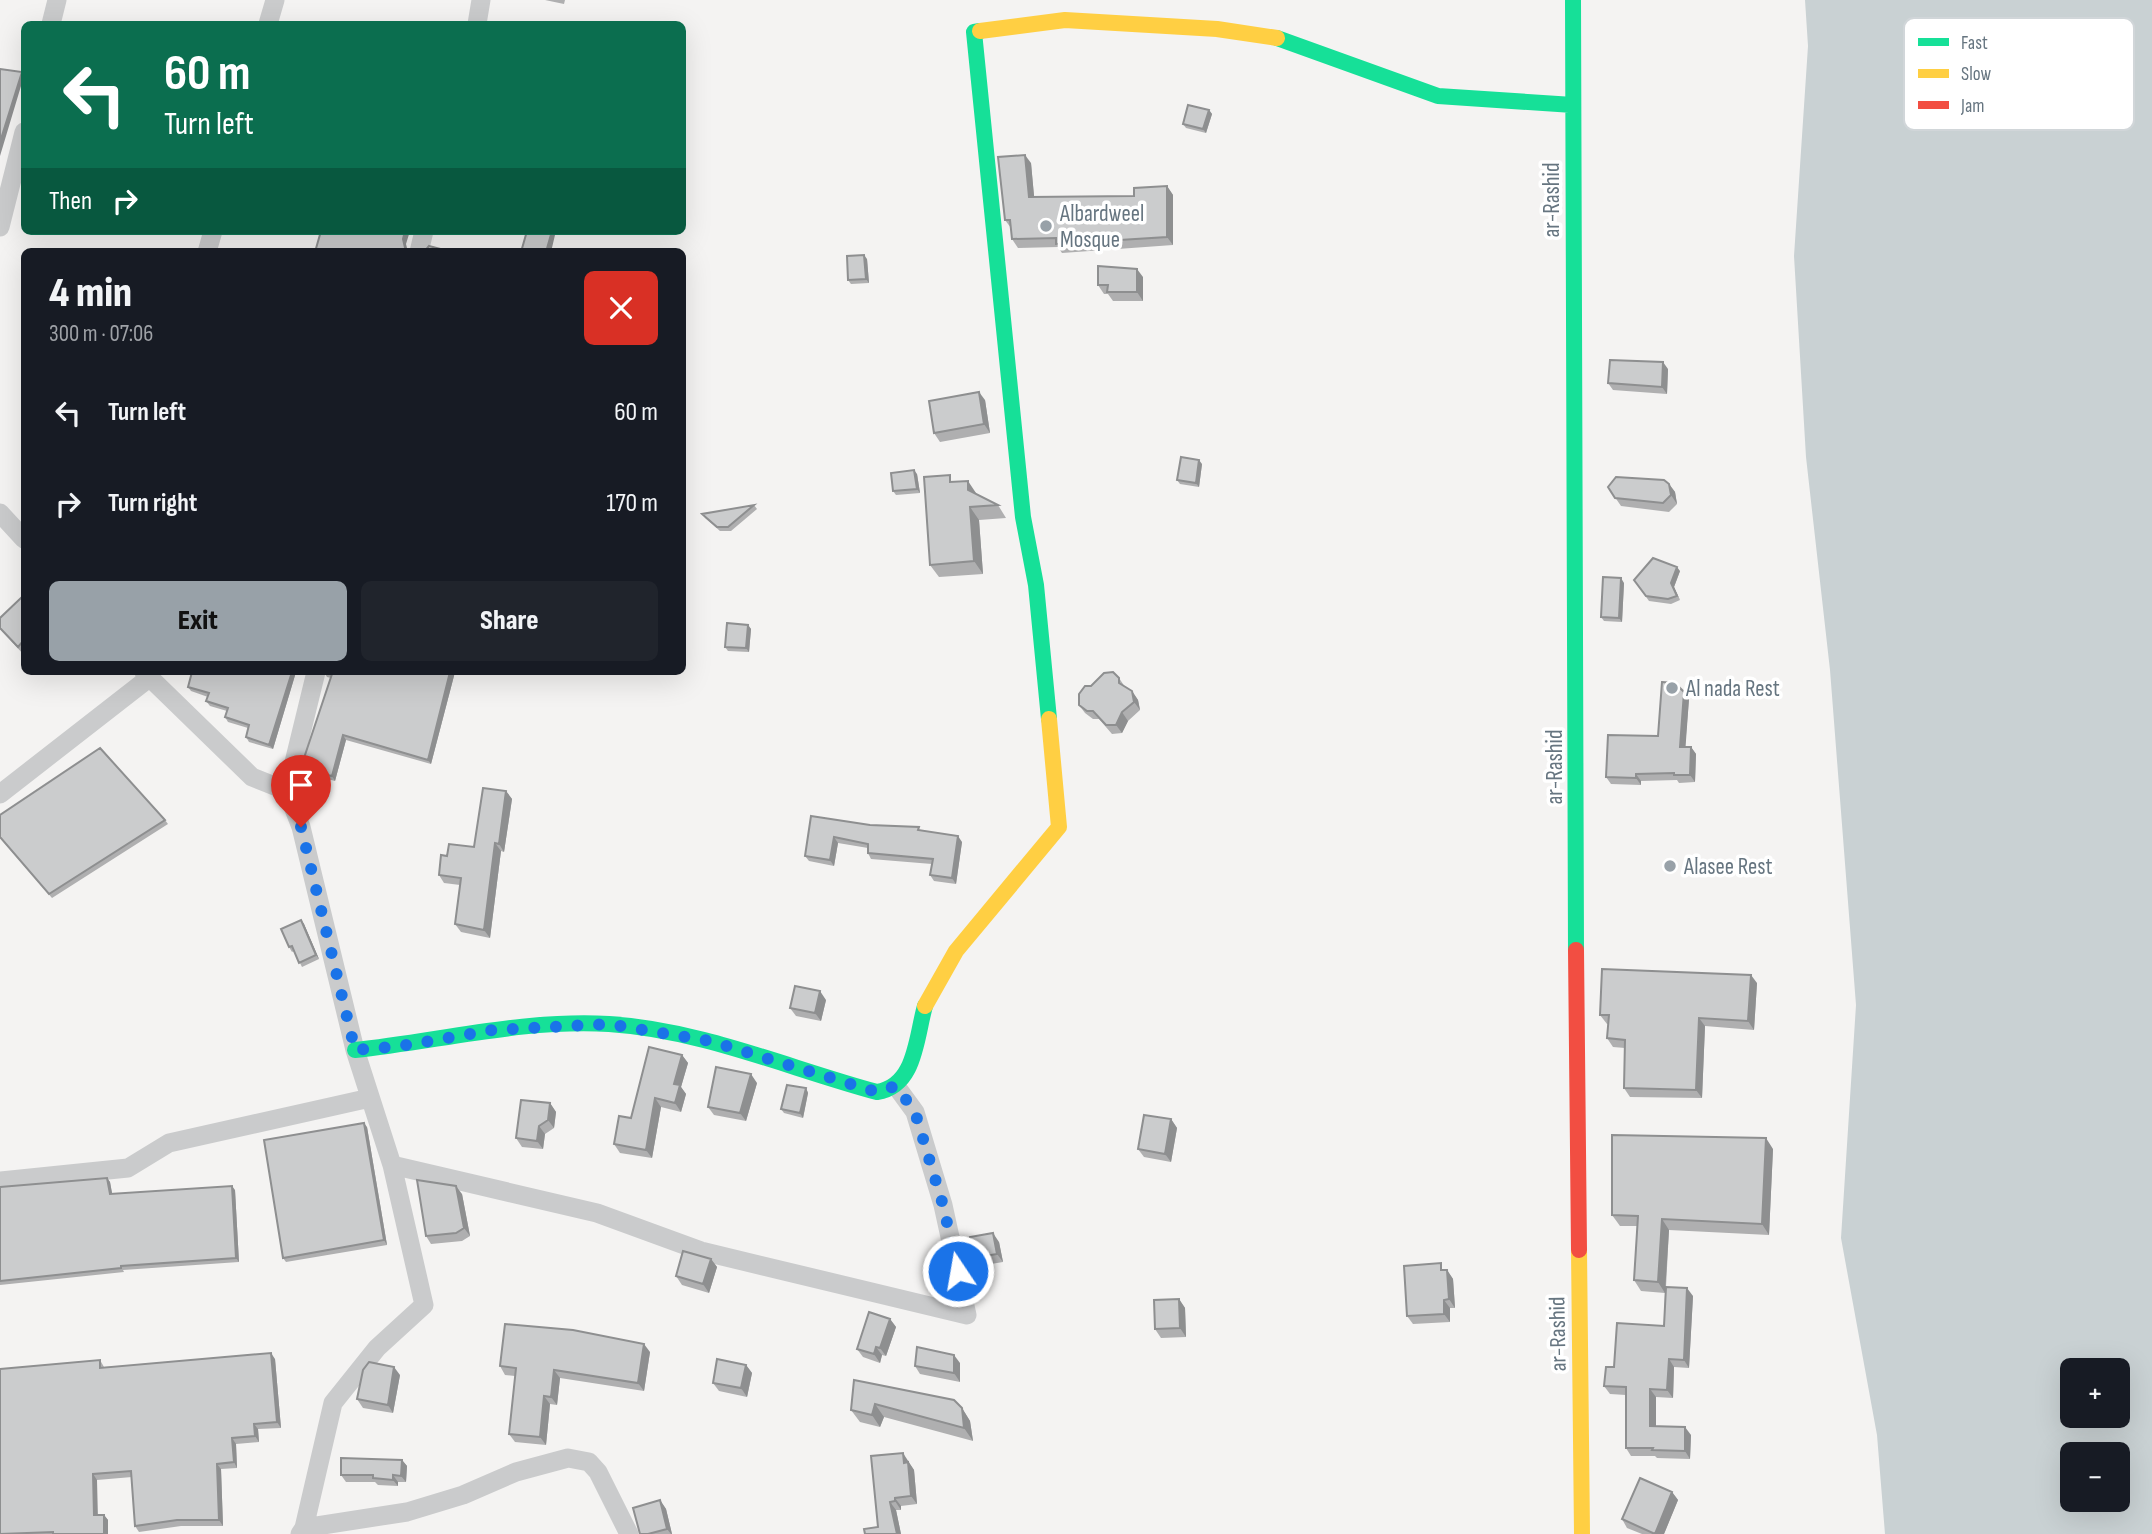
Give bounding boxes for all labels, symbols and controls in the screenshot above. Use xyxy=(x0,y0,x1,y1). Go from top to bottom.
legend xyxy=(1904,18,2134,130)
text: Fast xyxy=(1961,32,1988,55)
text: 60 m xyxy=(164,45,251,104)
icon: left xyxy=(49,49,140,140)
text: Slow xyxy=(1961,63,1991,86)
text: Jam xyxy=(1960,95,1984,118)
text: Turn left xyxy=(164,105,254,144)
street label: ar-Rashid xyxy=(1538,163,1566,237)
icon: right xyxy=(106,182,144,220)
text: Then xyxy=(49,186,92,217)
place label: Albardweel Mosque xyxy=(1059,200,1144,254)
marker: Albardweel Mosque xyxy=(1038,218,1054,234)
text: 4 min xyxy=(49,268,132,319)
button: close xyxy=(584,271,658,345)
text: 300 m · 07:06 xyxy=(49,320,153,348)
icon: left xyxy=(49,394,87,432)
text: Turn left xyxy=(108,397,186,428)
text: 60 m xyxy=(614,397,658,428)
icon: right xyxy=(49,485,87,523)
text: Turn right xyxy=(108,488,197,519)
text: 170 m xyxy=(606,488,658,519)
button: Exit xyxy=(49,581,347,661)
button: Share xyxy=(361,581,658,661)
place label: Al nada Rest xyxy=(1685,675,1780,703)
marker: Al nada Rest xyxy=(1664,680,1680,696)
street label: ar-Rashid xyxy=(1541,730,1569,804)
pin xyxy=(271,755,331,827)
icon: arrive xyxy=(282,766,320,804)
place label: Alasee Rest xyxy=(1683,853,1773,881)
marker: Alasee Rest xyxy=(1662,858,1678,874)
position arrow xyxy=(921,1234,995,1308)
street label: ar-Rashid xyxy=(1543,1296,1573,1372)
map controls xyxy=(2060,1358,2130,1512)
button: + xyxy=(2060,1358,2130,1428)
button: − xyxy=(2060,1442,2130,1512)

